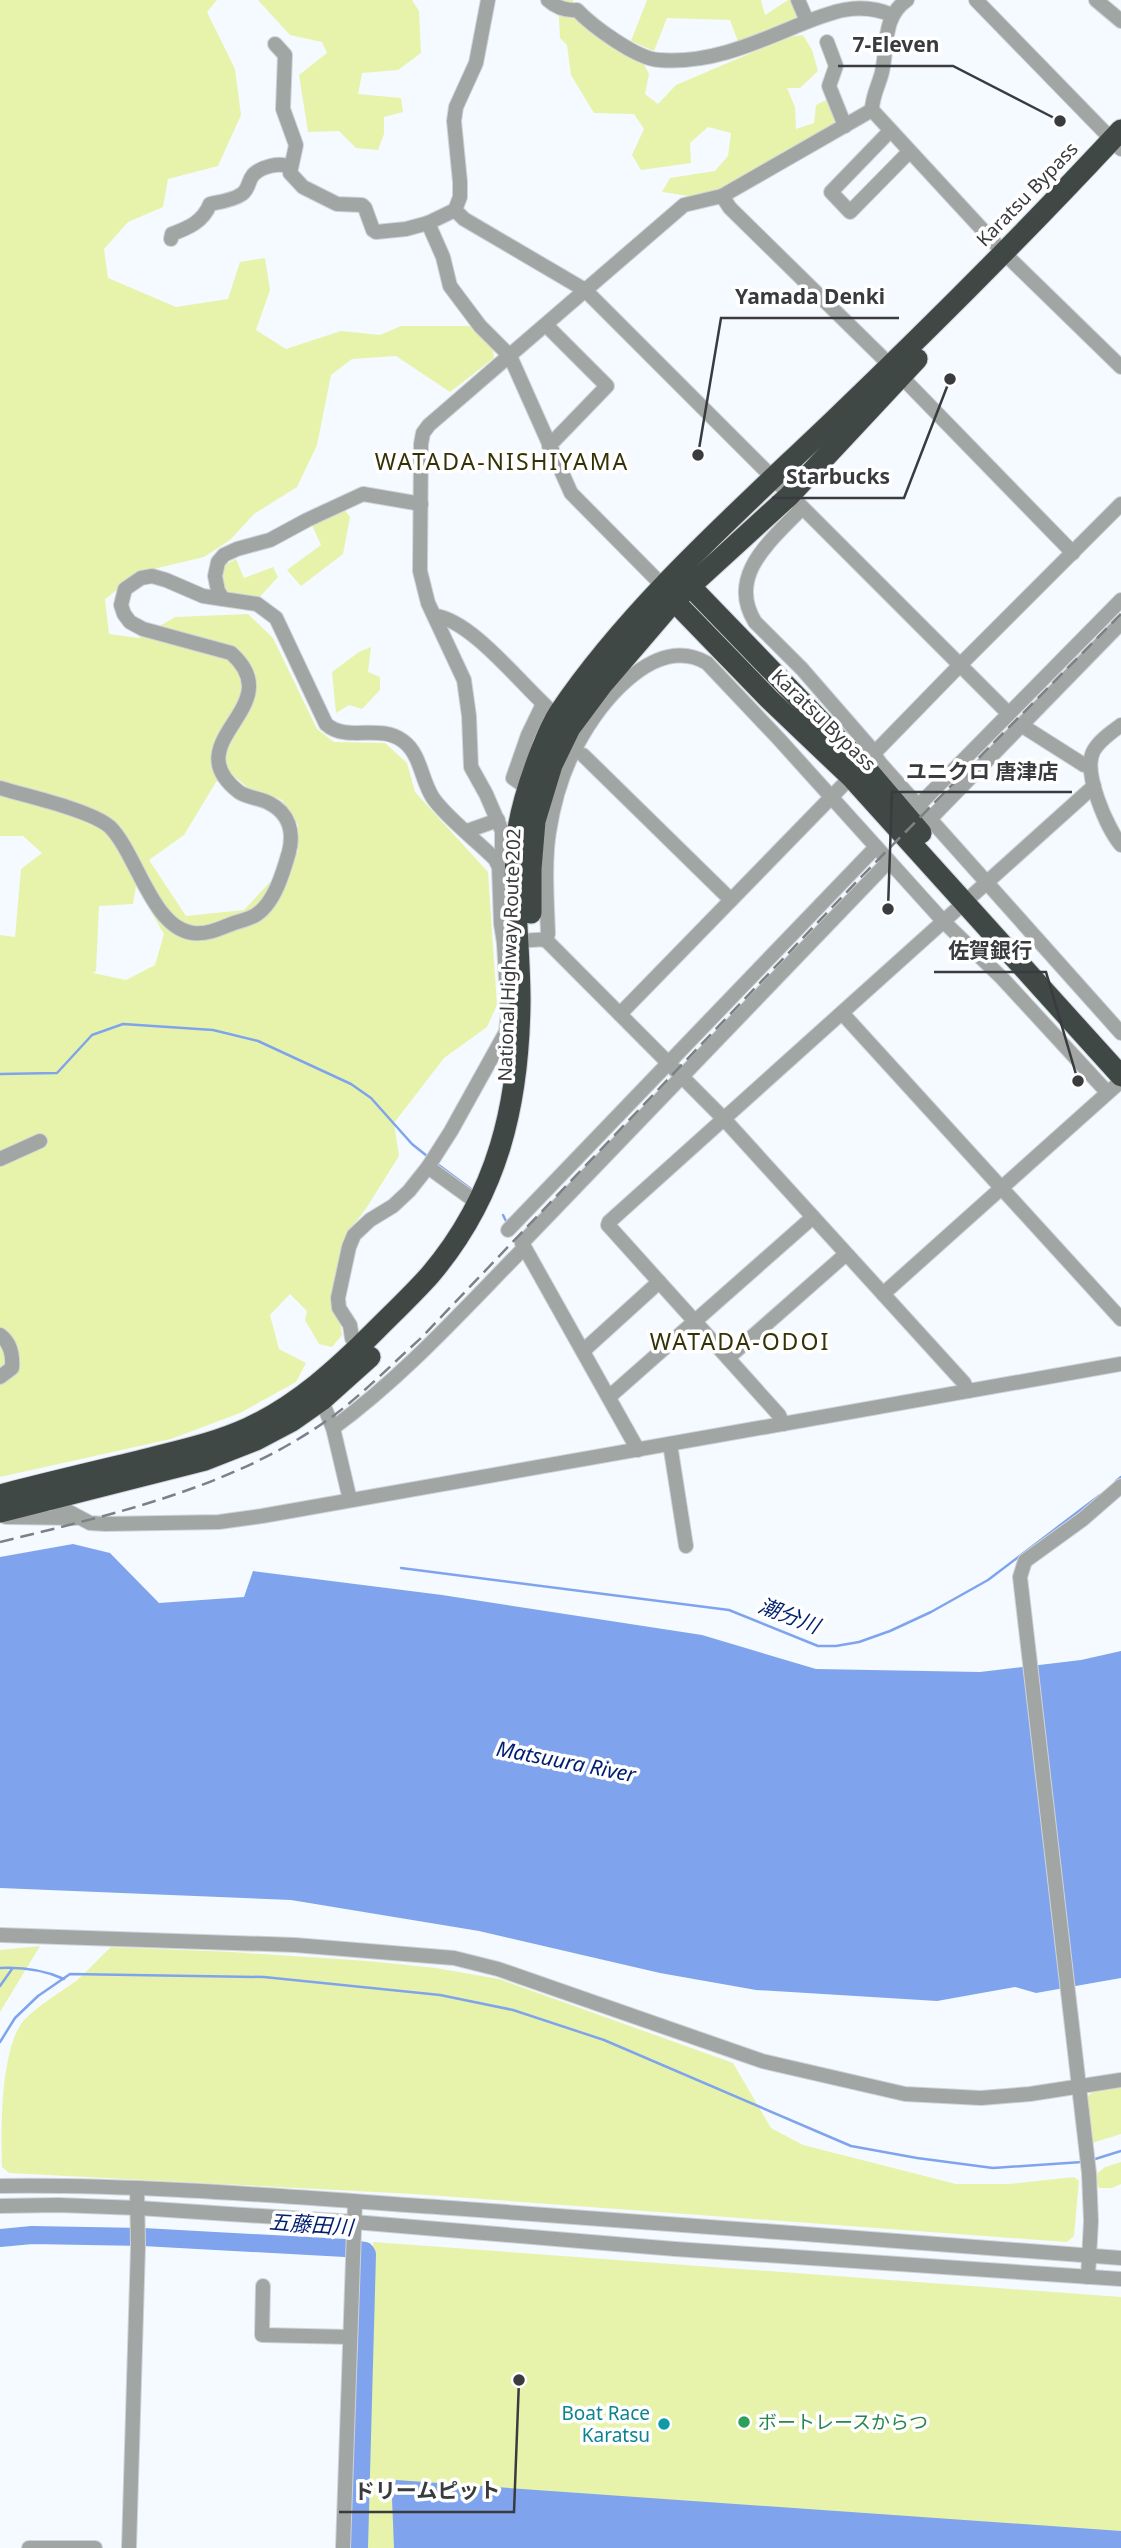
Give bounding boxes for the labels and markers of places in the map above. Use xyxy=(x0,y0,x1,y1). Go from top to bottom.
callout: 7-Eleven xyxy=(838,24,953,66)
callout: Yamada Denki xyxy=(721,276,899,318)
callout: Starbucks xyxy=(772,456,904,498)
callout: ユニクロ 唐津店 xyxy=(892,750,1072,792)
callout: 佐賀銀行 xyxy=(934,930,1046,972)
place label: Boat Race Karatsu xyxy=(561,2400,650,2448)
place label: ボートレースからつ xyxy=(758,2409,928,2435)
marker: ボートレースからつ xyxy=(736,2414,752,2430)
marker: Boat Race Karatsu xyxy=(656,2416,672,2432)
callout: ドリームピット xyxy=(339,2470,514,2512)

